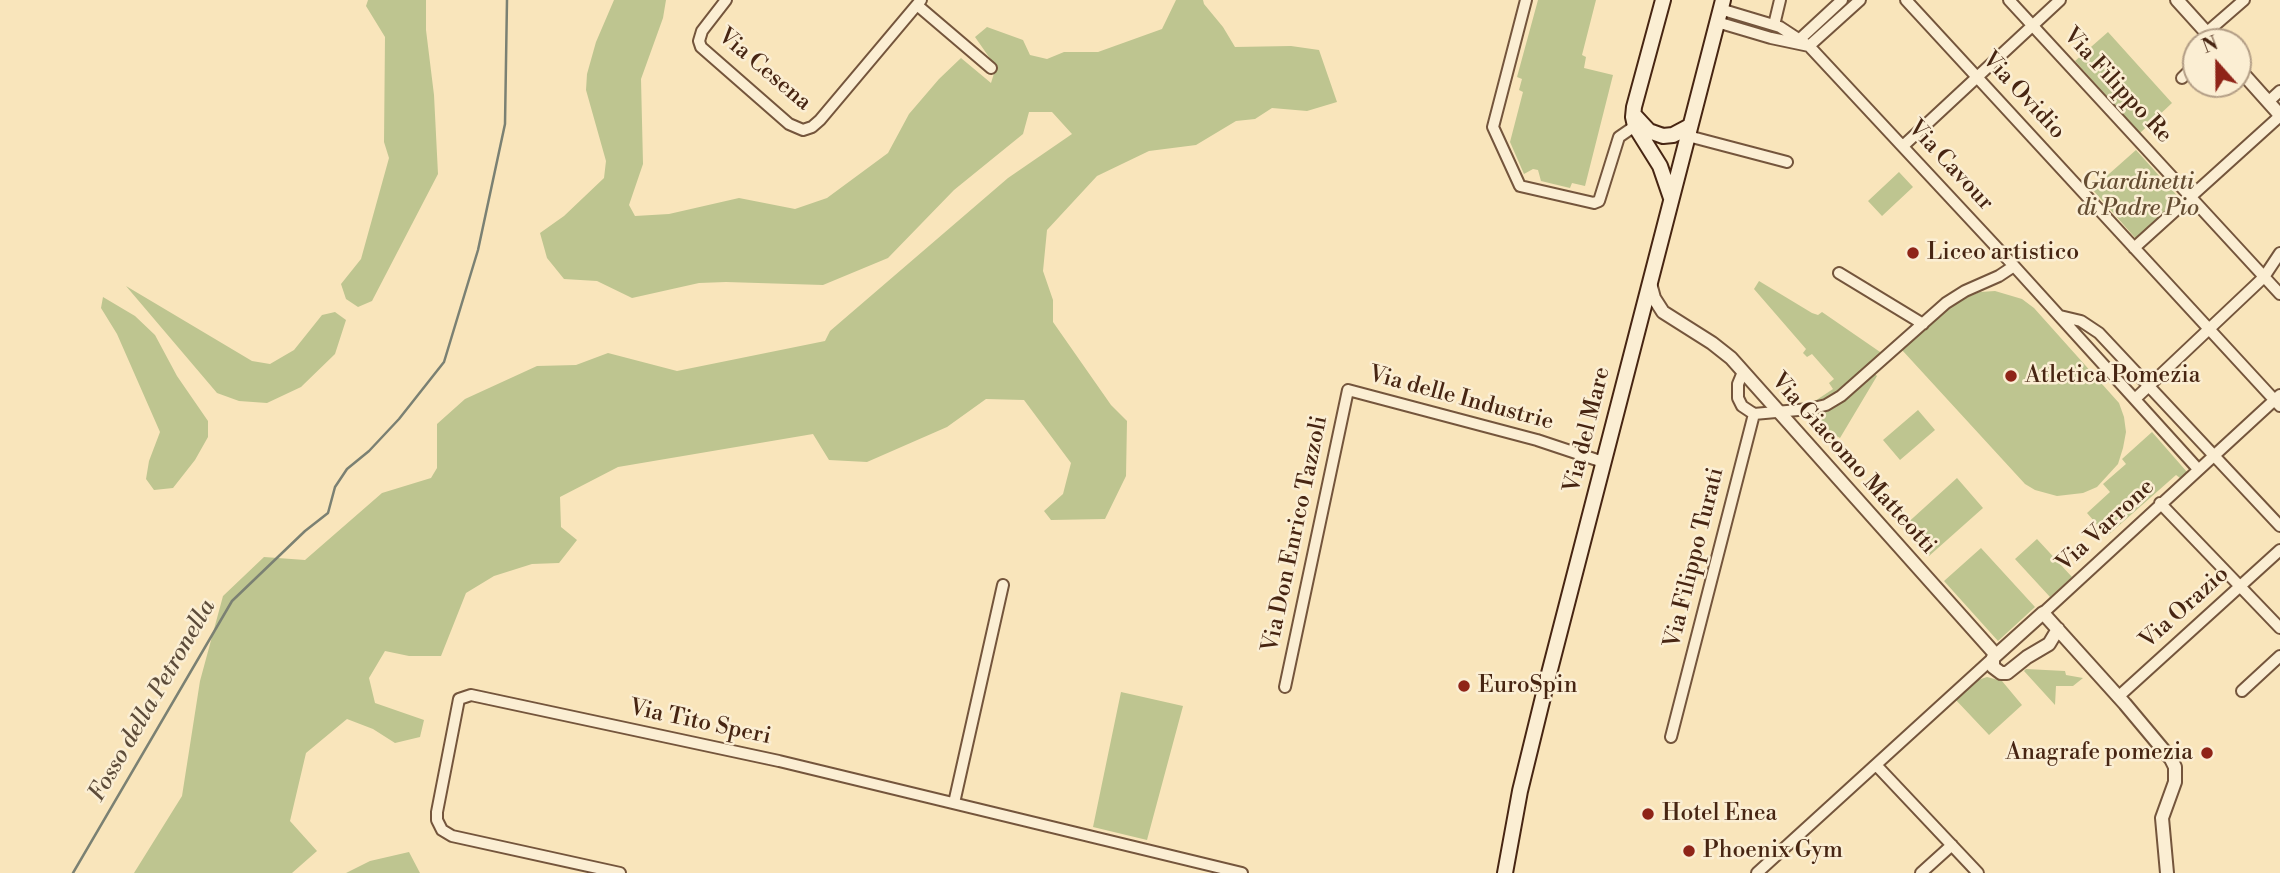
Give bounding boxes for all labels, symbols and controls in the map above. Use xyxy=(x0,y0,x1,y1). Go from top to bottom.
street label: Via Cesena xyxy=(712,23,816,117)
street label: Via Filippo Re xyxy=(2057,23,2177,149)
north arrow xyxy=(2182,28,2252,98)
text: N xyxy=(2199,31,2222,59)
street label: Via Ovidio xyxy=(1975,46,2071,146)
street label: Via Cavour xyxy=(1901,115,1999,217)
park label: Giardinetti di Padre Pio xyxy=(2077,169,2199,223)
place label: Liceo artistico xyxy=(1927,239,2079,267)
marker: Liceo artistico xyxy=(1905,245,1921,261)
street label: Via delle Industrie xyxy=(1365,361,1557,437)
place label: Atletica Pomezia xyxy=(2025,362,2200,390)
street label: Via del Mare xyxy=(1559,364,1617,496)
street label: Via Giacomo Matteotti xyxy=(1764,368,1942,560)
marker: Atletica Pomezia xyxy=(2003,368,2019,384)
street label: Via Don Enrico Tazzoli xyxy=(1257,413,1335,655)
street label: Via Filippo Turati xyxy=(1659,465,1731,651)
street label: Via Varrone xyxy=(2051,474,2161,578)
street label: Via Orazio xyxy=(2135,561,2235,655)
water label: Fosso della Petronella xyxy=(83,595,223,807)
place label: EuroSpin xyxy=(1478,672,1577,700)
marker: EuroSpin xyxy=(1456,678,1472,694)
street label: Via Tito Speri xyxy=(627,695,773,751)
place label: Anagrafe pomezia xyxy=(2005,739,2193,767)
marker: Anagrafe pomezia xyxy=(2199,745,2215,761)
place label: Hotel Enea xyxy=(1662,800,1777,828)
marker: Hotel Enea xyxy=(1640,806,1656,822)
place label: Phoenix Gym xyxy=(1703,837,1843,865)
marker: Phoenix Gym xyxy=(1681,843,1697,859)

